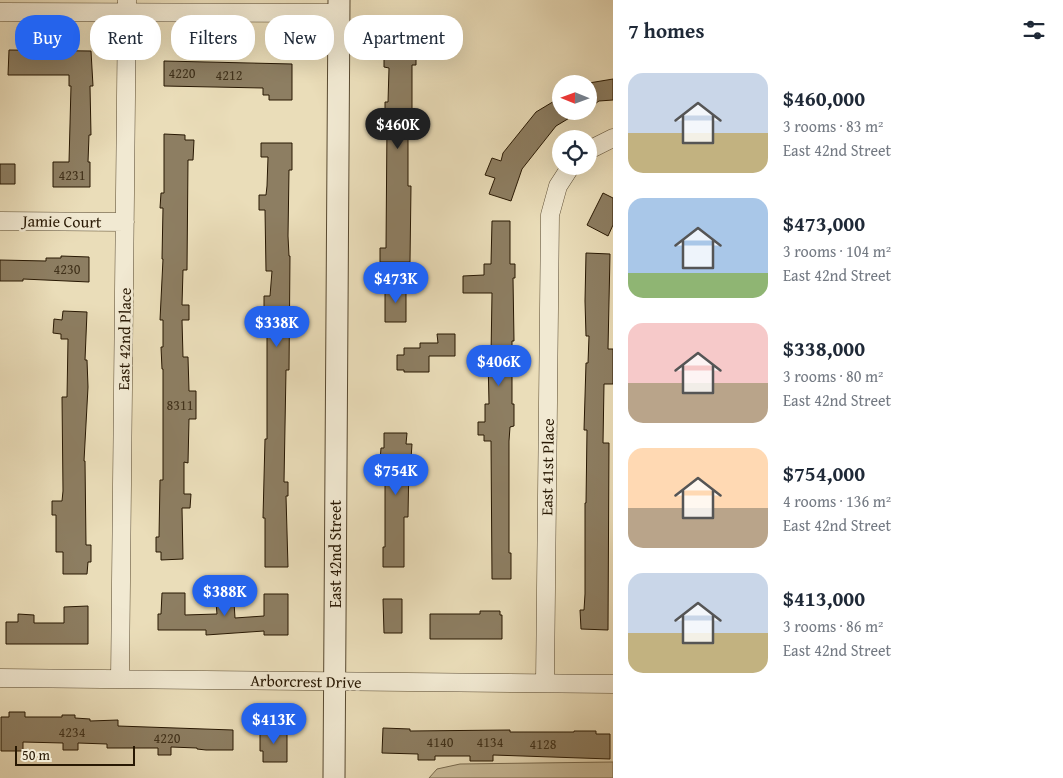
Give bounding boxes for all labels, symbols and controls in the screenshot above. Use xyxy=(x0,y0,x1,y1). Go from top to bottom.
chip: Buy xyxy=(15,15,80,60)
chip: Rent xyxy=(90,15,161,60)
chip: Filters xyxy=(171,15,255,60)
chip: New xyxy=(265,15,334,60)
chip: Apartment xyxy=(344,15,463,60)
text: 7 homes xyxy=(628,15,704,46)
icon: filters xyxy=(1020,16,1048,44)
house number: 4220 xyxy=(169,63,196,83)
house number: 4212 xyxy=(216,65,242,85)
north arrow xyxy=(552,75,598,120)
map controls xyxy=(552,75,597,175)
text: $460,000 xyxy=(783,83,865,114)
icon: home xyxy=(668,93,728,153)
pin: $460K xyxy=(363,108,433,150)
text: $460K xyxy=(376,112,420,136)
text: 3 rooms · 83 m² xyxy=(783,114,883,138)
button: locate xyxy=(552,130,597,175)
text: East 42nd Street xyxy=(783,138,891,162)
house number: 4231 xyxy=(59,165,85,185)
street label: Jamie Court xyxy=(20,208,102,234)
text: $473,000 xyxy=(783,208,865,239)
icon: home xyxy=(668,218,728,278)
text: 3 rooms · 104 m² xyxy=(783,239,891,263)
house number: 4230 xyxy=(54,259,81,279)
pin: $473K xyxy=(361,262,431,304)
text: East 42nd Street xyxy=(783,263,891,287)
text: $473K xyxy=(374,266,418,290)
street label: East 42nd Place xyxy=(111,287,137,391)
pin: $338K xyxy=(242,306,312,348)
text: $338K xyxy=(255,310,299,334)
text: $338,000 xyxy=(783,333,865,364)
icon: home xyxy=(668,343,728,403)
pin: $406K xyxy=(464,344,534,387)
text: $406K xyxy=(477,349,521,373)
text: 3 rooms · 80 m² xyxy=(783,364,883,388)
text: East 42nd Street xyxy=(783,388,891,412)
house number: 8311 xyxy=(167,395,193,415)
street label: East 41st Place xyxy=(534,418,560,516)
pin: $754K xyxy=(361,454,431,496)
text: $754K xyxy=(374,458,418,482)
text: $754,000 xyxy=(783,458,865,489)
icon: home xyxy=(668,468,728,528)
text: 4 rooms · 136 m² xyxy=(783,489,891,513)
street label: East 42nd Street xyxy=(323,500,347,608)
text: East 42nd Street xyxy=(783,513,891,537)
pin: $388K xyxy=(190,574,260,617)
text: $388K xyxy=(203,579,247,603)
text: $413,000 xyxy=(783,583,865,614)
icon: home xyxy=(668,593,728,653)
text: 3 rooms · 86 m² xyxy=(783,614,883,638)
text: East 42nd Street xyxy=(783,638,891,662)
street label: Arborcrest Drive xyxy=(250,668,362,694)
pin: $413K xyxy=(239,702,309,745)
text: $413K xyxy=(252,707,296,731)
house number: 4234 xyxy=(59,722,86,742)
house number: 4220 xyxy=(154,728,181,748)
house number: 4140 xyxy=(427,732,454,752)
house number: 4134 xyxy=(477,732,504,752)
house number: 4128 xyxy=(530,734,557,754)
scale bar xyxy=(15,743,135,766)
text: 50 m xyxy=(22,745,50,765)

